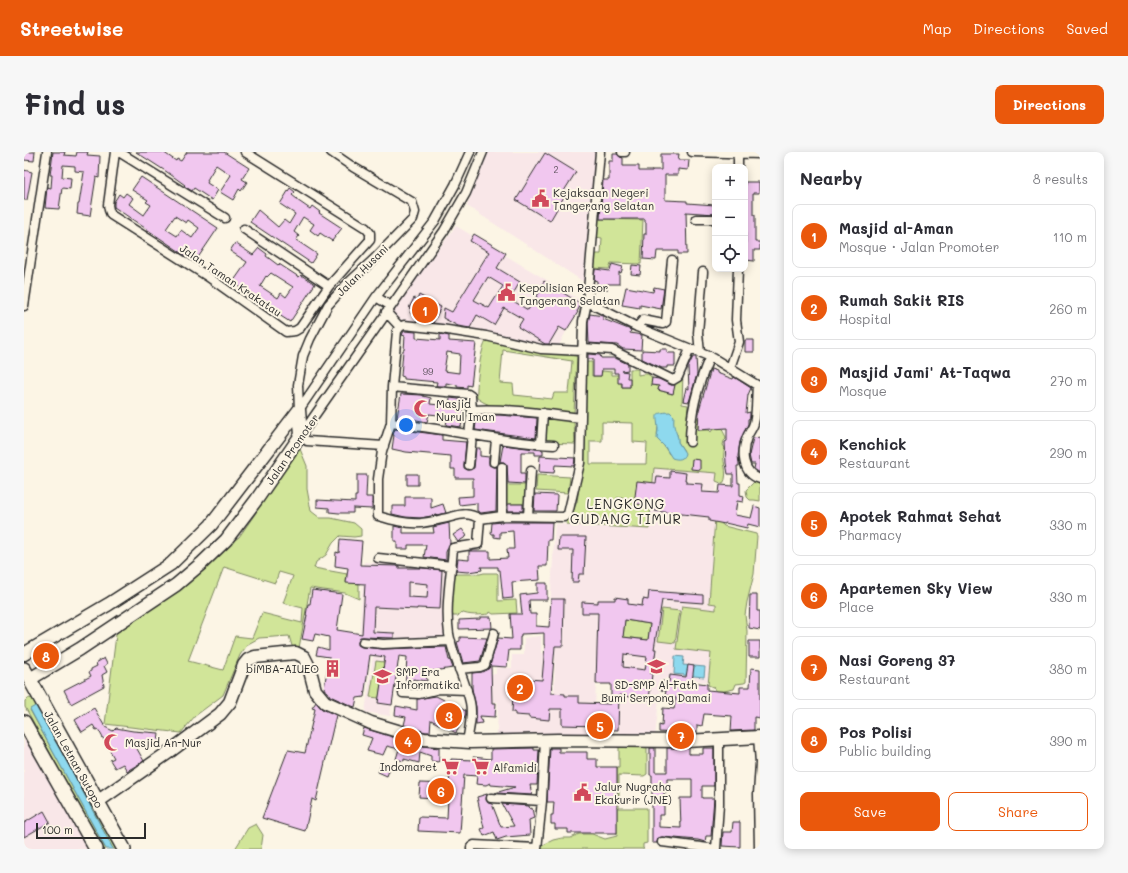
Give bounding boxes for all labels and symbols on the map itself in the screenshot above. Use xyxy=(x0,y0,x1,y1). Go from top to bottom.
house number: 2 xyxy=(553,164,559,175)
place label: Kejaksaan Negeri Tangerang Selatan xyxy=(553,185,654,213)
public building icon: Kejaksaan Negeri Tangerang Selatan xyxy=(530,188,550,208)
street label: Jalan Taman Krakatau xyxy=(177,240,285,320)
street label: Jalan Husani xyxy=(333,241,391,299)
place label: Kepolisian Resor Tangerang Selatan xyxy=(519,280,620,308)
public building icon: Kepolisian Resor Tangerang Selatan xyxy=(496,283,516,303)
pin: 1 xyxy=(412,295,438,325)
house number: 99 xyxy=(423,366,434,377)
place label: Masjid Nurul Iman xyxy=(436,396,495,424)
mosque icon: Masjid Nurul Iman xyxy=(413,399,433,419)
street label: Jalan Promoter xyxy=(262,411,322,487)
your location xyxy=(396,415,416,435)
district label: LENGKONG GUDANG TIMUR xyxy=(570,495,682,527)
pin: 8 xyxy=(33,641,59,671)
school or university icon: SD-SMP Al-Fath Bumi Serpong Damai xyxy=(646,656,666,676)
building icon: biMBA-AIUEO xyxy=(322,658,342,678)
place label: biMBA-AIUEO xyxy=(246,661,319,676)
place label: SMP Era Informatika xyxy=(396,664,460,692)
school or university icon: SMP Era Informatika xyxy=(373,667,393,687)
pin: 2 xyxy=(507,673,533,703)
place label: SD-SMP Al-Fath Bumi Serpong Damai xyxy=(601,677,711,705)
pin: 3 xyxy=(436,701,462,731)
street label: Jalan Letnan Sutopo xyxy=(41,708,107,811)
pin: 5 xyxy=(587,711,613,741)
pin: 7 xyxy=(668,721,694,751)
pin: 4 xyxy=(395,726,421,756)
mosque icon: Masjid An-Nur xyxy=(102,732,122,752)
place label: Masjid An-Nur xyxy=(125,735,202,750)
supermarket icon: Indomaret xyxy=(440,756,460,776)
supermarket icon: Alfamidi xyxy=(470,757,490,777)
place label: Indomaret xyxy=(380,759,437,774)
place label: Alfamidi xyxy=(493,760,537,775)
pin: 6 xyxy=(428,776,454,806)
place label: Jalur Nugraha Ekakurir (JNE) xyxy=(595,779,672,807)
public building icon: Jalur Nugraha Ekakurir (JNE) xyxy=(572,782,592,802)
scale bar xyxy=(36,821,146,840)

